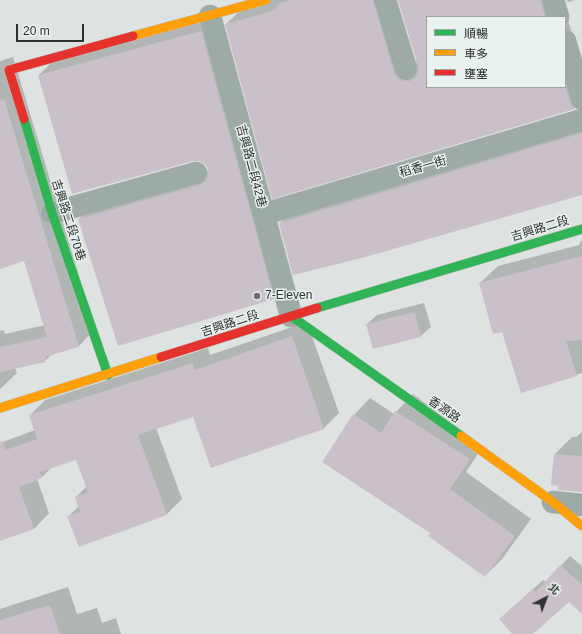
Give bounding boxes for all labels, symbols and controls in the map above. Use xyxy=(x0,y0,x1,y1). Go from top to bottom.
scale bar xyxy=(18,16,86,42)
legend xyxy=(426,16,566,88)
text: 20 m xyxy=(23,24,50,38)
text: 順暢 xyxy=(464,27,488,41)
text: 車多 xyxy=(464,47,488,61)
text: 壅塞 xyxy=(464,67,488,81)
street label: 吉興路二段42巷 xyxy=(233,123,269,209)
street label: 稻香一街 xyxy=(398,153,448,181)
street label: 吉興路二段70巷 xyxy=(48,177,88,263)
street label: 吉興路二段 xyxy=(509,213,571,245)
place label: 7-Eleven xyxy=(265,289,312,303)
marker: 7-Eleven xyxy=(252,291,262,301)
street label: 吉興路二段 xyxy=(199,308,261,340)
street label: 香源路 xyxy=(425,394,463,426)
north arrow xyxy=(526,578,566,618)
text: 北 xyxy=(546,581,562,597)

